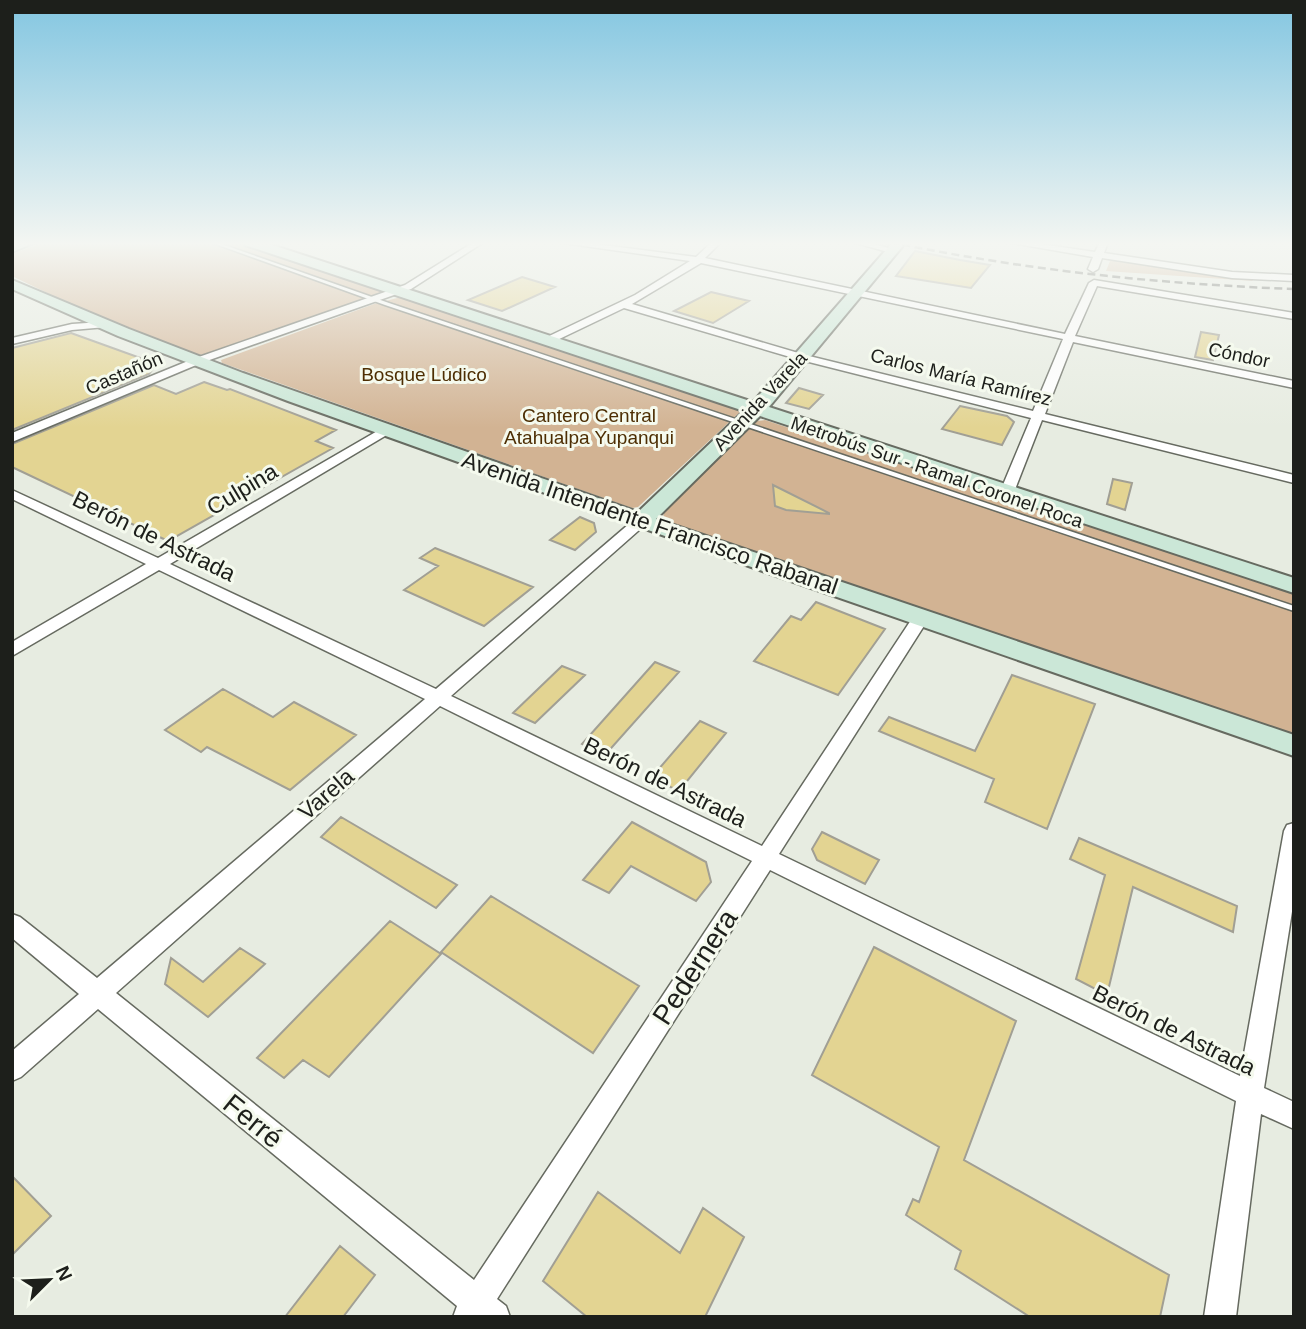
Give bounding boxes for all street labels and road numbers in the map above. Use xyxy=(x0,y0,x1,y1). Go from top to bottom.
street label: Cóndor xyxy=(1206,338,1272,372)
street label: Carlos María Ramírez xyxy=(868,344,1054,410)
street label: Castañón xyxy=(82,347,166,399)
street label: Avenida Varela xyxy=(709,347,811,455)
street label: Metrobús Sur - Ramal Coronel Roca xyxy=(788,412,1086,532)
street label: Avenida Intendente Francisco Rabanal xyxy=(459,446,841,600)
street label: Culpina xyxy=(202,458,282,520)
street label: Berón de Astrada xyxy=(68,485,240,587)
street label: Berón de Astrada xyxy=(579,731,751,833)
street label: Varela xyxy=(293,763,359,825)
street label: Pedernera xyxy=(646,903,744,1030)
street label: Berón de Astrada xyxy=(1088,979,1260,1081)
street label: Ferré xyxy=(217,1088,289,1154)

